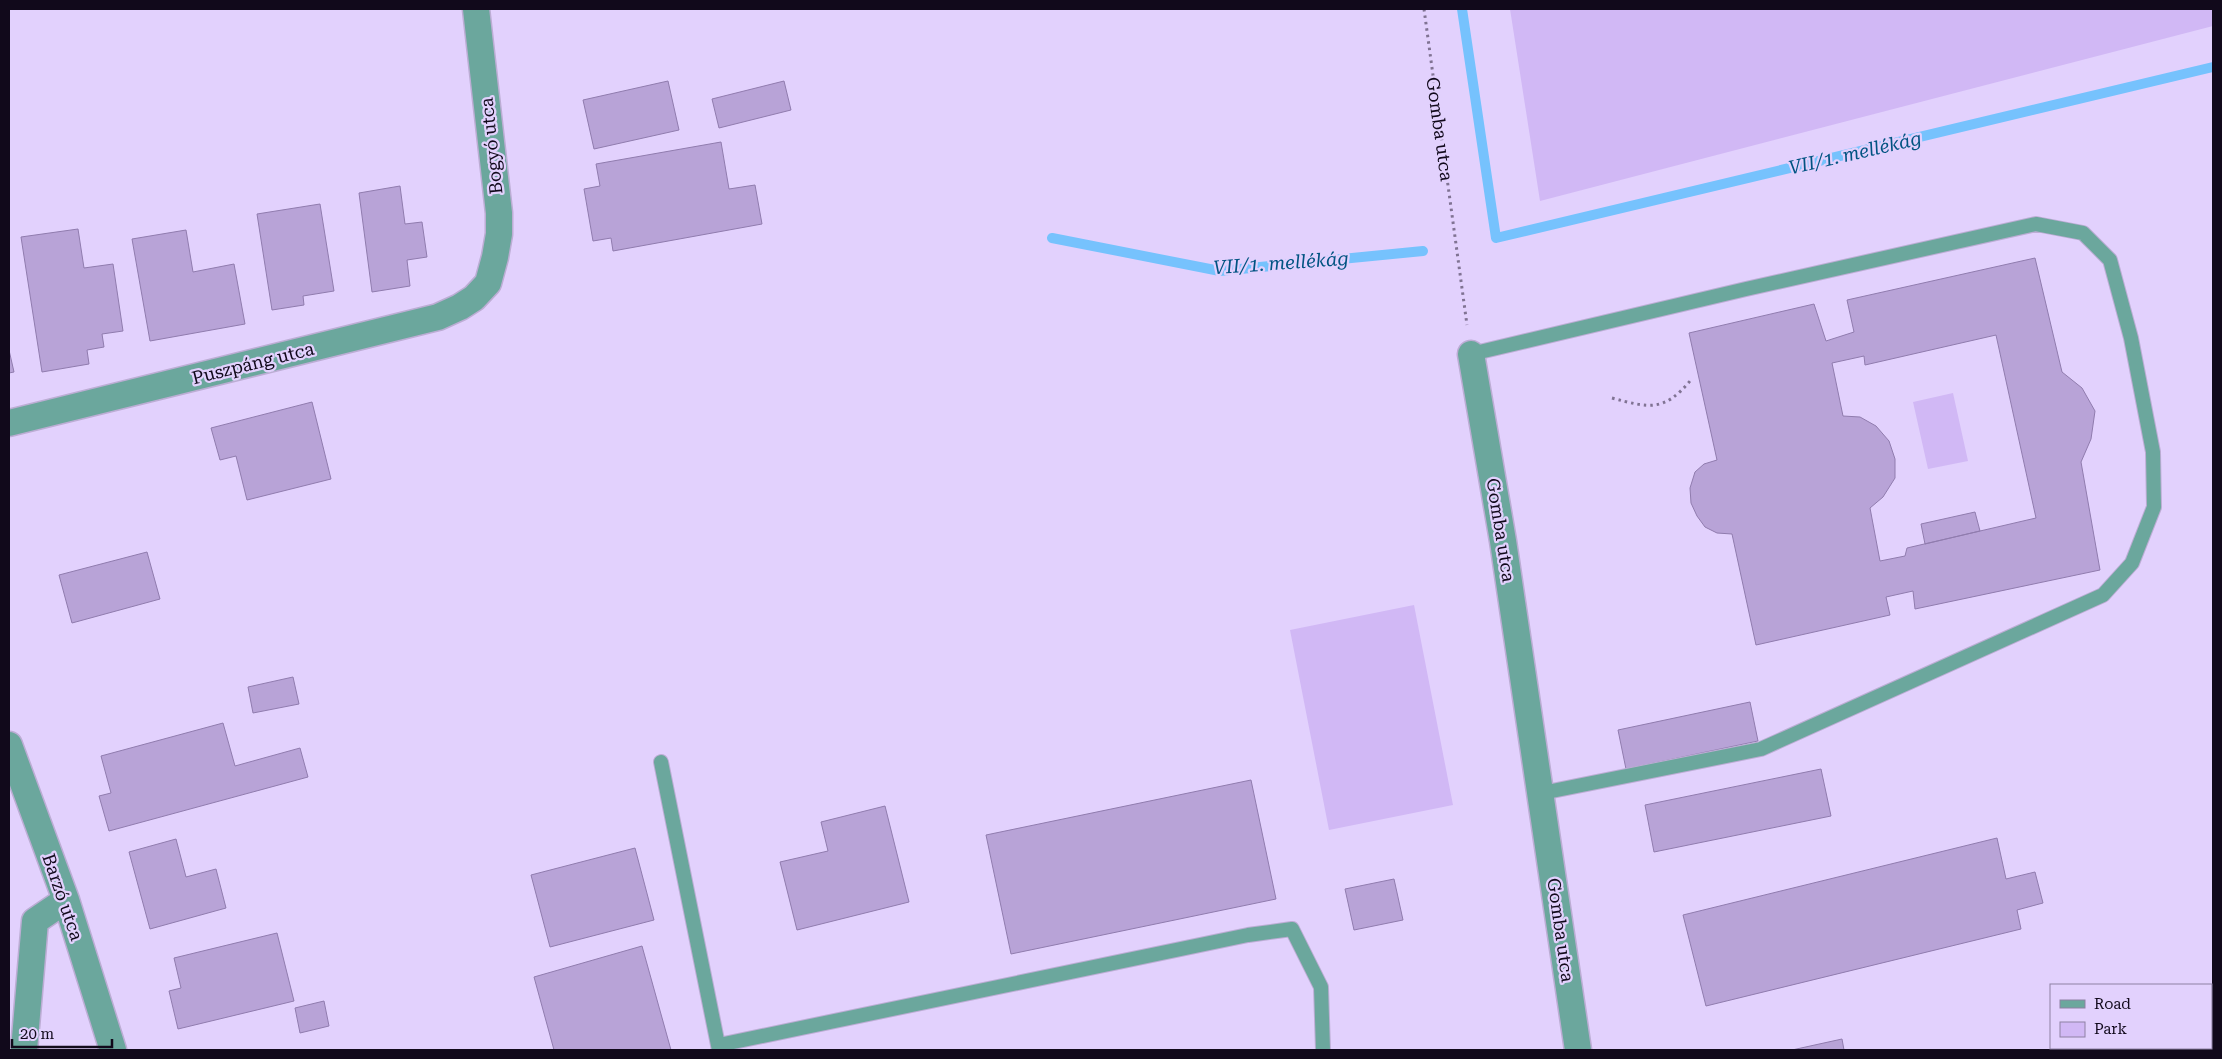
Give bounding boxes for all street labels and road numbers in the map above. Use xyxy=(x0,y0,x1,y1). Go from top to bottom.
street label: Gomba utca xyxy=(1422,76,1458,183)
street label: Bogyó utca xyxy=(475,96,507,195)
street label: Puszpáng utca xyxy=(190,338,317,388)
street label: Gomba utca xyxy=(1482,477,1520,584)
street label: Barzó utca xyxy=(38,851,88,944)
street label: Gomba utca xyxy=(1543,877,1579,984)

